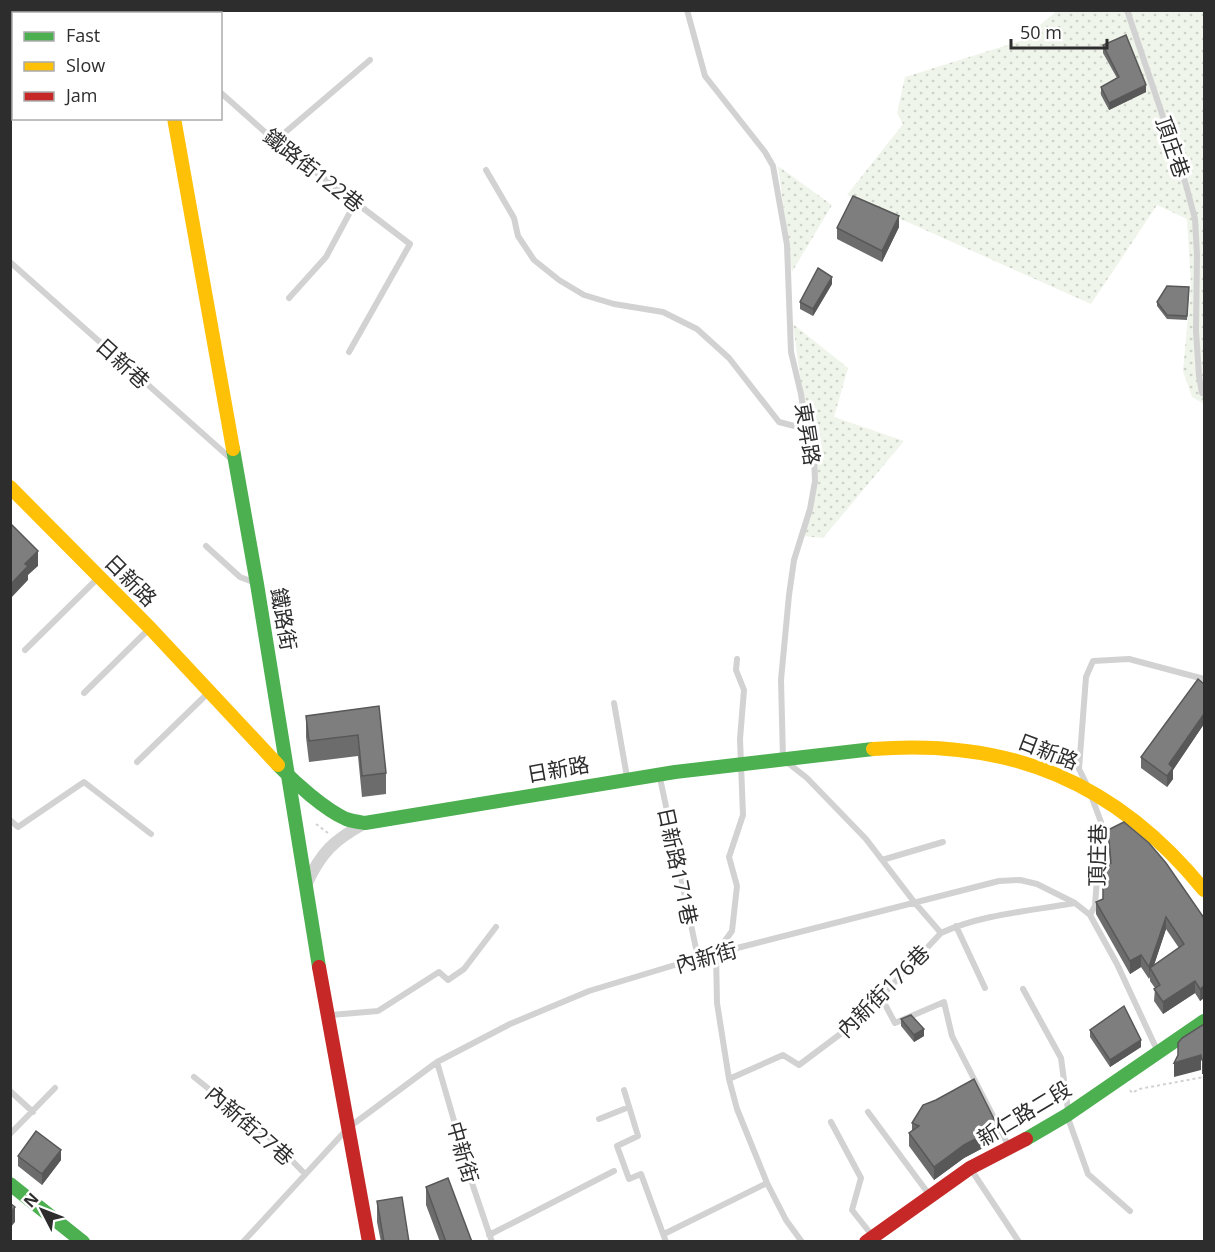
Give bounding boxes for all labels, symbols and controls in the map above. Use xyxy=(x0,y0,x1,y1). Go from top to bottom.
legend xyxy=(12,12,222,120)
scale bar xyxy=(1011,12,1107,50)
text: 50 m xyxy=(1020,20,1062,44)
text: Fast xyxy=(66,23,100,47)
text: Slow xyxy=(66,53,105,77)
text: Jam xyxy=(64,83,98,107)
street label: 頂庄巷 xyxy=(1150,113,1196,181)
street label: 鐵路街122巷 xyxy=(258,122,370,218)
street label: 日新巷 xyxy=(90,332,156,394)
street label: 東昇路 xyxy=(789,401,827,467)
street label: 日新路 xyxy=(99,548,163,612)
street label: 鐵路街 xyxy=(265,586,303,652)
street label: 日新路 xyxy=(1014,727,1082,775)
street label: 日新路 xyxy=(525,750,591,788)
street label: 日新路171巷 xyxy=(652,804,704,928)
street label: 頂庄巷 xyxy=(1082,823,1112,887)
street label: 內新街 xyxy=(672,935,740,979)
street label: 內新街176巷 xyxy=(831,939,935,1043)
street label: 新仁路二段 xyxy=(972,1074,1076,1152)
street label: 內新街27巷 xyxy=(200,1079,300,1171)
street label: 中新街 xyxy=(441,1118,485,1186)
north arrow xyxy=(12,1180,72,1240)
text: N xyxy=(18,1188,43,1212)

